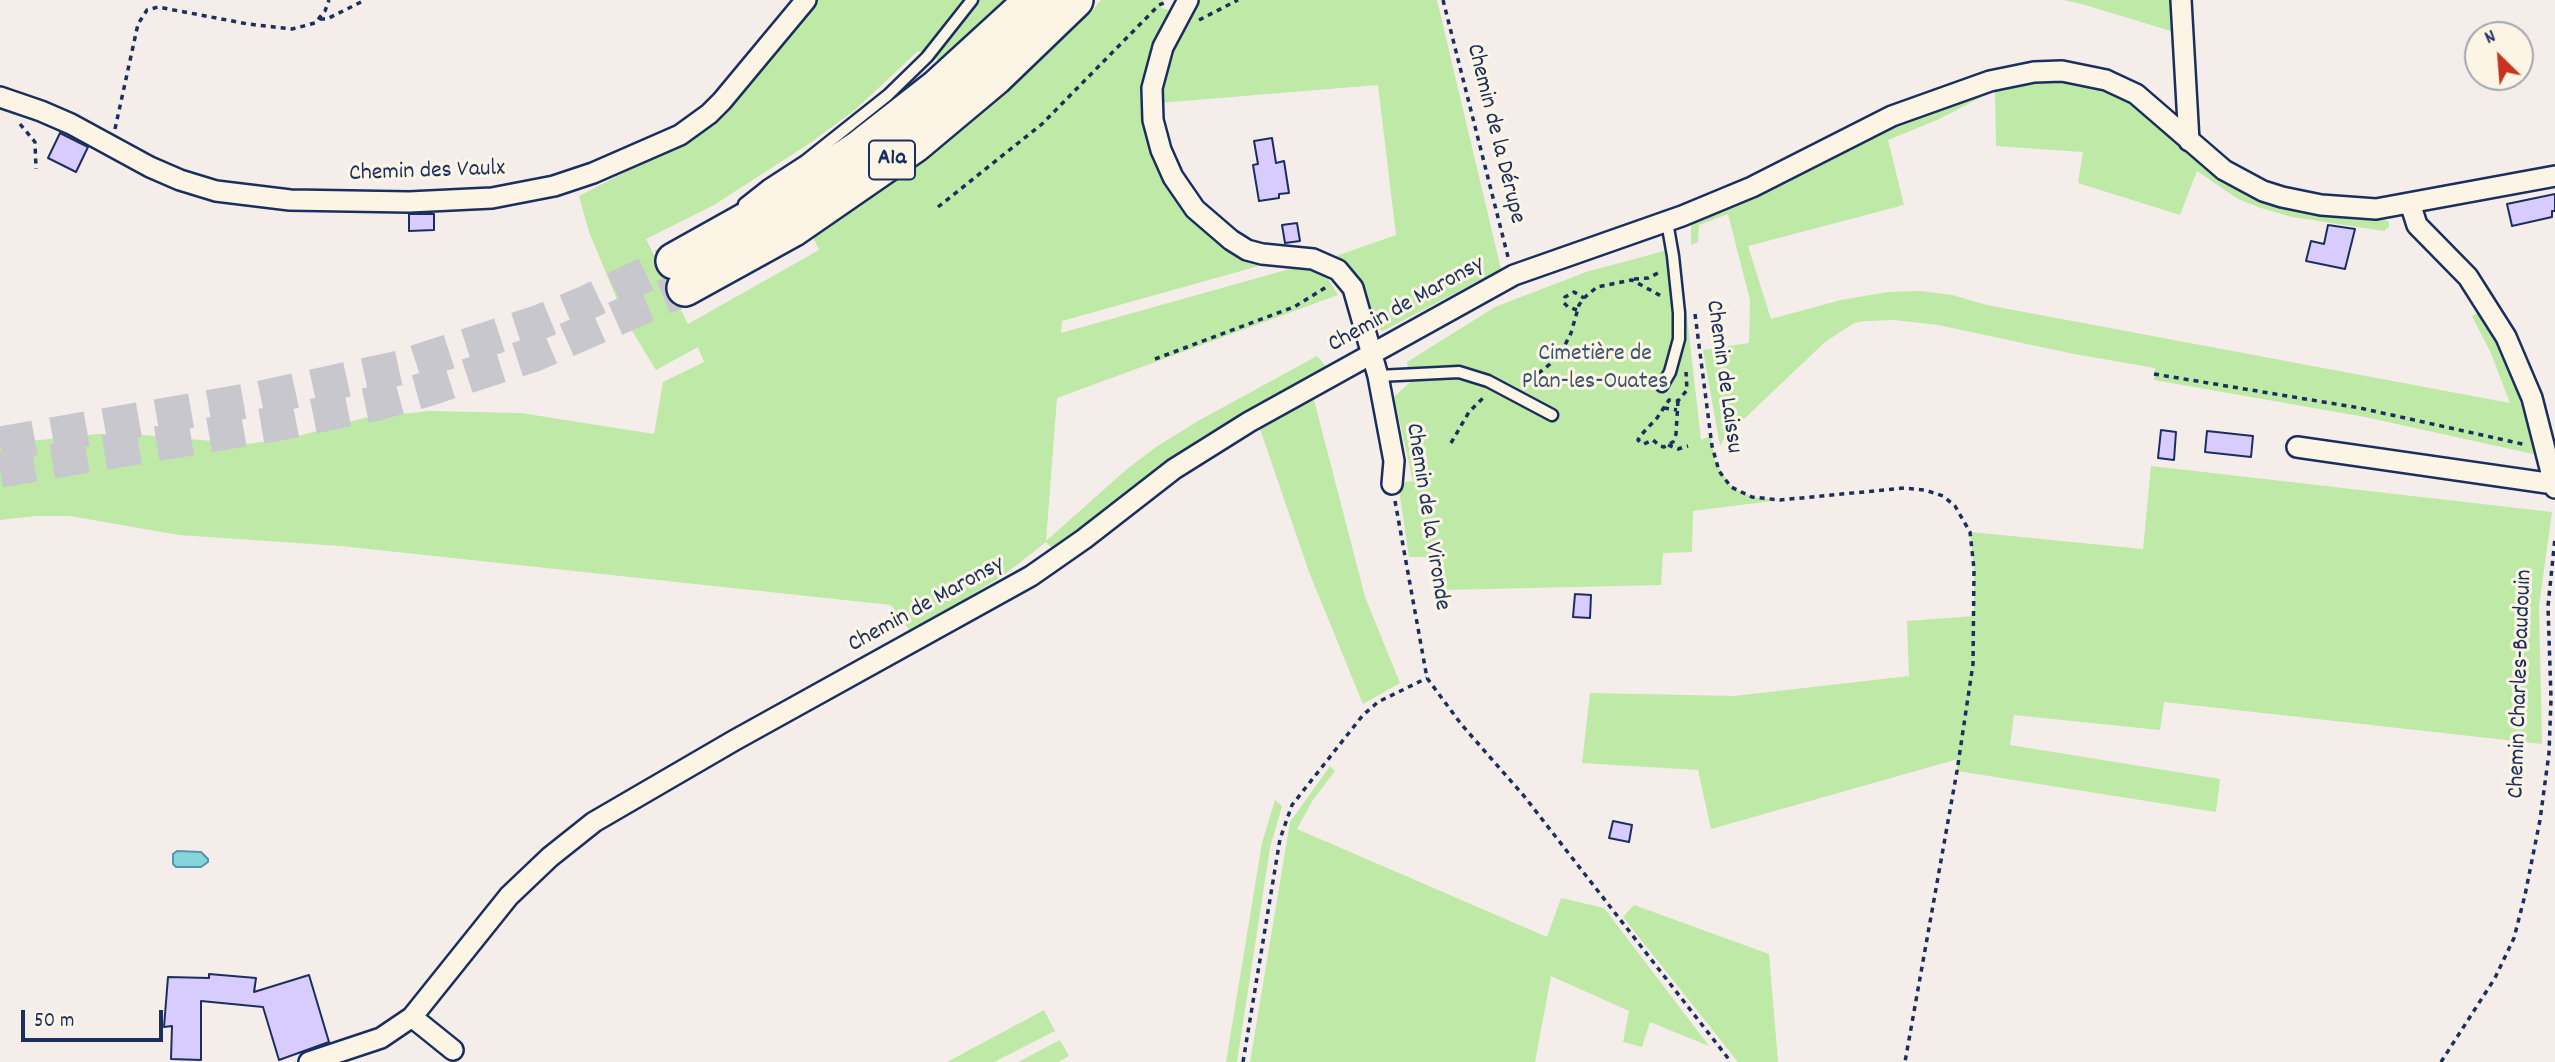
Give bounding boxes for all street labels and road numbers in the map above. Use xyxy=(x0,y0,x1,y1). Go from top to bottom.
street label: Chemin de la Dérupe xyxy=(1458,41,1530,227)
road number: A1a xyxy=(869,140,915,180)
street label: Chemin des Vaulx xyxy=(349,156,505,190)
street label: Chemin de Maronsy xyxy=(1324,251,1490,361)
street label: Chemin de Laissu xyxy=(1697,299,1747,455)
street label: Chemin de la Vironde xyxy=(1397,421,1455,613)
street label: Chemin de Maronsy xyxy=(844,551,1010,661)
street label: Chemin Charles-Baudouin xyxy=(2504,569,2540,799)

